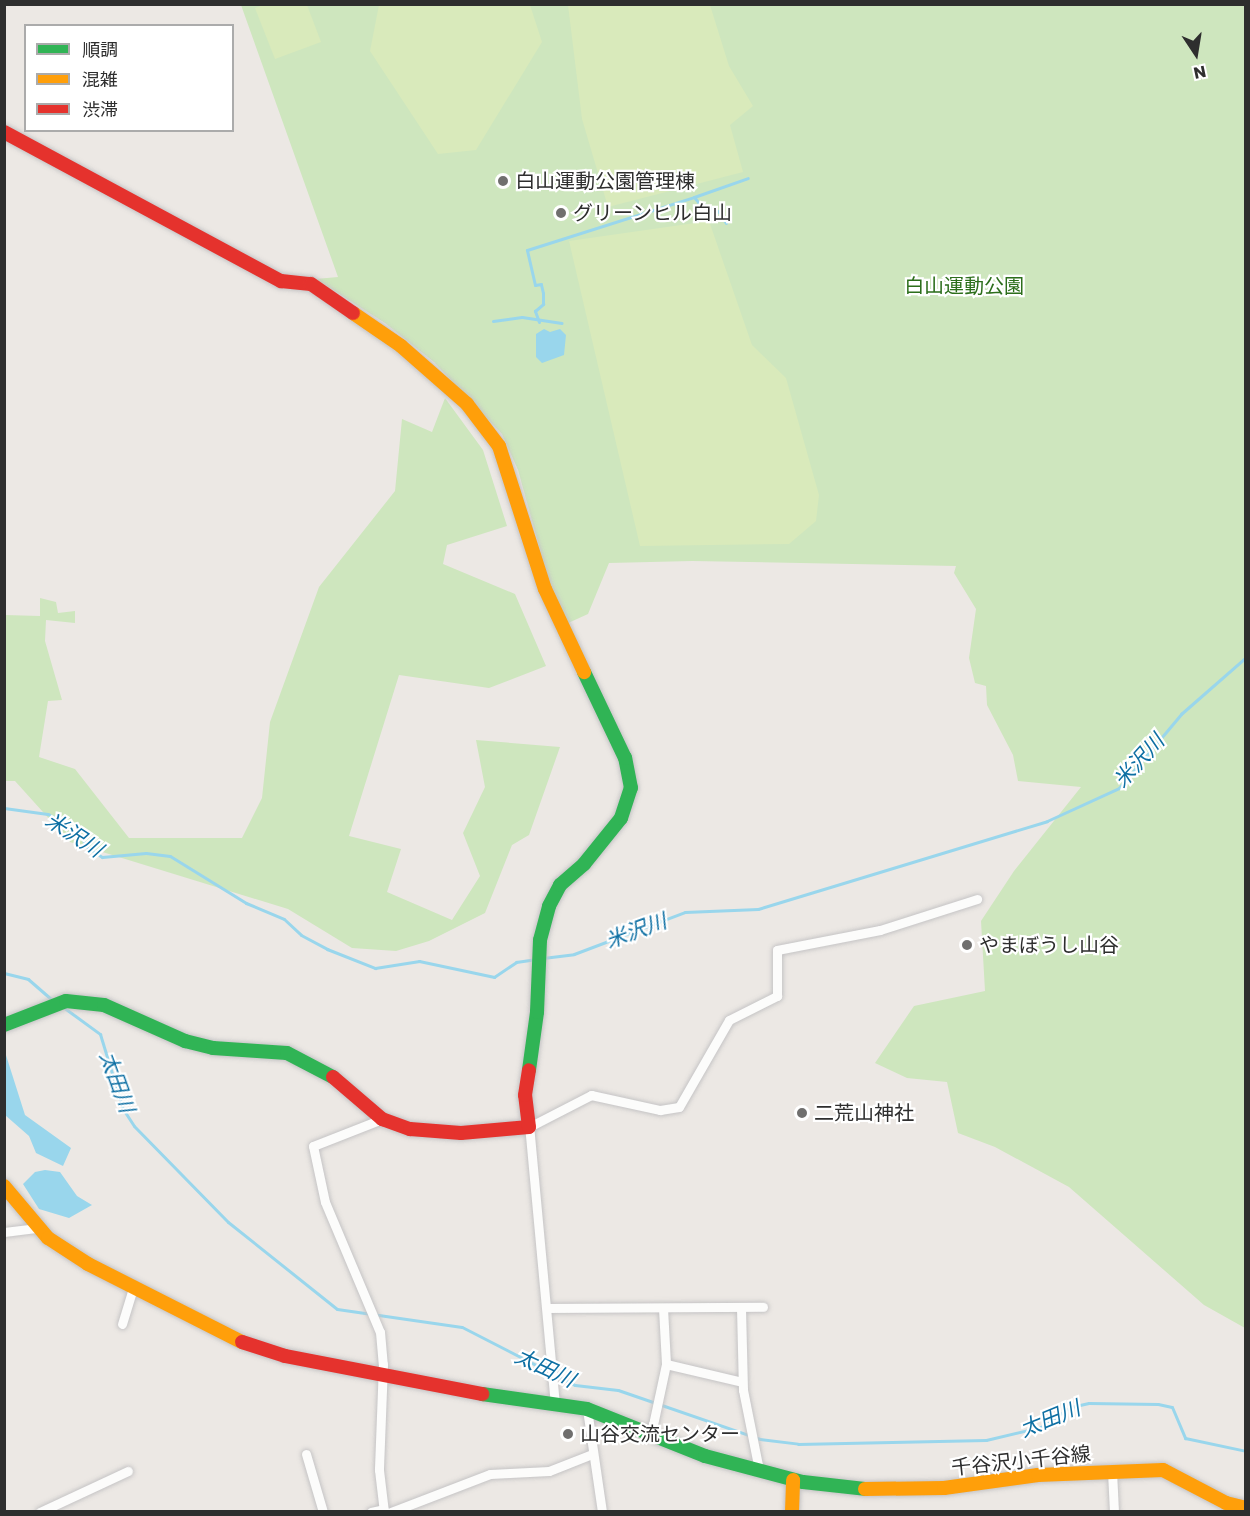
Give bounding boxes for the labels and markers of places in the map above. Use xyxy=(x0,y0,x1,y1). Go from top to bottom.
place label: 白山運動公園管理棟 xyxy=(515,169,695,193)
marker: 白山運動公園管理棟 xyxy=(496,174,510,188)
place label: グリーンヒル白山 xyxy=(573,201,733,225)
marker: グリーンヒル白山 xyxy=(554,206,568,220)
place label: やまぼうし山谷 xyxy=(979,933,1119,957)
marker: やまぼうし山谷 xyxy=(960,938,974,952)
place label: 二荒山神社 xyxy=(814,1101,914,1125)
marker: 二荒山神社 xyxy=(795,1106,809,1120)
place label: 山谷交流センター xyxy=(580,1422,740,1446)
marker: 山谷交流センター xyxy=(561,1427,575,1441)

